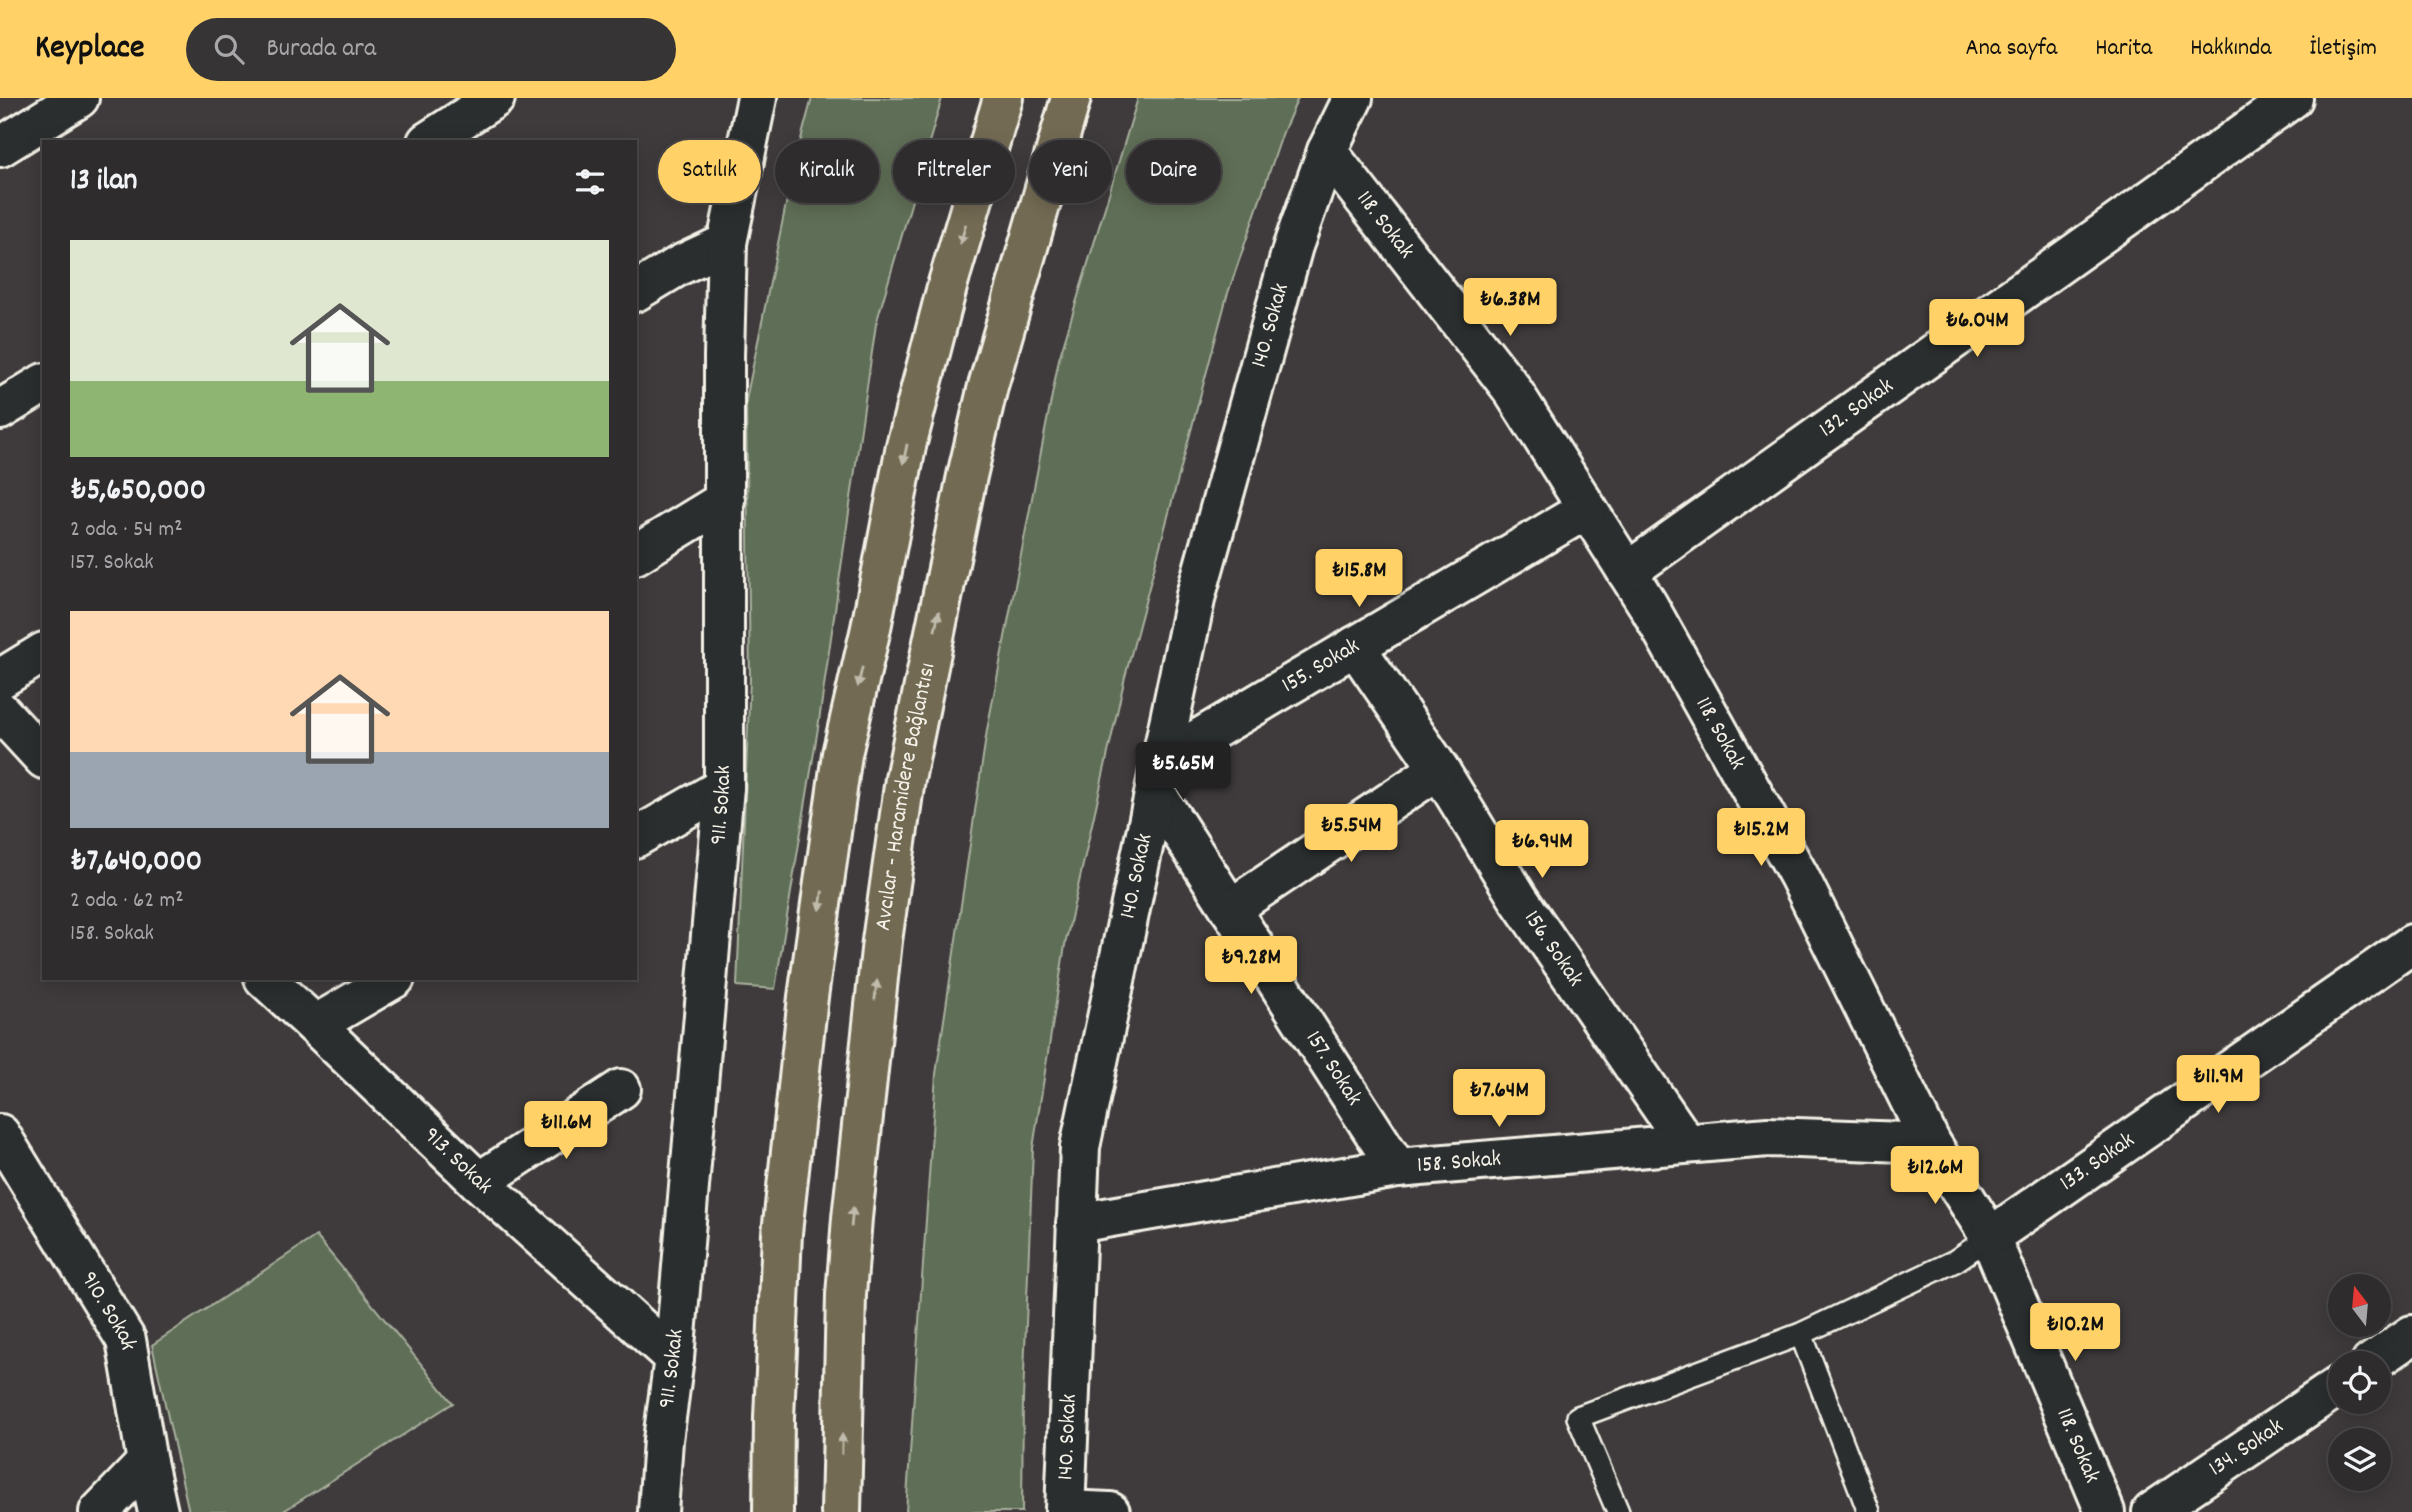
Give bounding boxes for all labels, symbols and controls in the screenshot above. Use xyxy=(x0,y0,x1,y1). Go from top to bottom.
search box xyxy=(186,18,676,81)
text: Keyplace xyxy=(35,26,144,73)
icon: search xyxy=(210,30,248,68)
text: Burada ara xyxy=(266,31,376,68)
text: Ana sayfa xyxy=(1966,32,2057,66)
text: Harita xyxy=(2095,32,2152,66)
text: Hakkında xyxy=(2190,32,2272,66)
text: İletişim xyxy=(2310,32,2377,66)
chip: Satılık xyxy=(658,140,761,203)
chip: Kiralık xyxy=(775,140,879,203)
chip: Filtreler xyxy=(893,140,1015,203)
chip: Yeni xyxy=(1029,140,1112,203)
chip: Daire xyxy=(1126,140,1221,203)
text: 13 ilan xyxy=(70,161,137,204)
icon: filters xyxy=(571,163,609,201)
street label: 118. Sokak xyxy=(1348,184,1422,266)
one-way arrow xyxy=(957,224,967,245)
pin: ₺6.38M xyxy=(1453,278,1567,338)
street label: 140. Sokak xyxy=(1243,280,1298,372)
text: ₺6.38M xyxy=(1480,284,1540,317)
icon: home xyxy=(277,285,403,411)
pin: ₺6.04M xyxy=(1920,300,2034,359)
text: ₺6.04M xyxy=(1945,305,2009,338)
street label: 132. Sokak xyxy=(1813,371,1901,446)
one-way arrow xyxy=(899,443,910,465)
text: ₺5,650,000 xyxy=(70,471,206,514)
text: 2 oda · 54 m² xyxy=(70,514,183,547)
text: 157. Sokak xyxy=(70,547,154,580)
pin: ₺15.8M xyxy=(1302,550,1416,609)
text: ₺15.8M xyxy=(1331,555,1387,588)
one-way arrow xyxy=(931,610,942,632)
street label: 155. Sokak xyxy=(1276,630,1366,702)
icon: home xyxy=(277,656,403,782)
street label: Avcılar - Haramidere Bağlantısı xyxy=(867,660,945,933)
one-way arrow xyxy=(854,666,865,688)
street label: 118. Sokak xyxy=(1686,691,1753,776)
pin: ₺5.65M xyxy=(1126,742,1240,802)
text: ₺5.65M xyxy=(1152,748,1214,781)
street label: 911. Sokak xyxy=(703,765,741,846)
pin: ₺5.54M xyxy=(1294,804,1408,864)
pin: ₺15.2M xyxy=(1704,808,1818,868)
text: ₺5.54M xyxy=(1321,810,1381,843)
text: ₺15.2M xyxy=(1733,814,1789,847)
pin: ₺6.94M xyxy=(1485,820,1599,880)
text: ₺6.94M xyxy=(1511,826,1573,859)
street label: 140. Sokak xyxy=(1112,831,1162,922)
text: ₺7,640,000 xyxy=(70,842,202,885)
text: 2 oda · 62 m² xyxy=(70,885,184,918)
one-way arrow xyxy=(815,890,826,912)
street label: 156. Sokak xyxy=(1515,904,1591,994)
text: 158. Sokak xyxy=(70,918,154,951)
pin: ₺9.28M xyxy=(1194,936,1308,996)
text: ₺9.28M xyxy=(1221,942,1281,975)
one-way arrow xyxy=(871,979,882,1001)
street label: 157. Sokak xyxy=(1297,1025,1370,1113)
pin: ₺11.9M xyxy=(2161,1056,2275,1115)
text: ₺11.9M xyxy=(2193,1061,2243,1094)
pin: ₺7.64M xyxy=(1442,1070,1556,1129)
text: ₺7.64M xyxy=(1469,1075,1529,1108)
pin: ₺11.6M xyxy=(509,1102,623,1161)
text: ₺11.6M xyxy=(540,1107,592,1140)
street label: 913. Sokak xyxy=(415,1120,499,1203)
street label: 133. Sokak xyxy=(2053,1125,2142,1200)
street label: 158. Sokak xyxy=(1416,1143,1502,1183)
pin: ₺12.6M xyxy=(1878,1146,1992,1206)
text: ₺12.6M xyxy=(1907,1152,1963,1185)
one-way arrow xyxy=(847,1205,858,1227)
street label: 910. Sokak xyxy=(72,1266,144,1353)
north arrow xyxy=(2328,1274,2390,1337)
map controls xyxy=(2328,1274,2391,1491)
pin: ₺10.2M xyxy=(2018,1304,2132,1363)
text: ₺10.2M xyxy=(2046,1309,2104,1342)
street label: 911. Sokak xyxy=(651,1328,693,1411)
button: locate xyxy=(2328,1351,2391,1414)
street label: 140. Sokak xyxy=(1050,1393,1086,1481)
street label: 118. Sokak xyxy=(2047,1403,2108,1488)
street label: 134. Sokak xyxy=(2202,1411,2291,1485)
button: layers xyxy=(2328,1428,2391,1491)
one-way arrow xyxy=(837,1433,848,1455)

